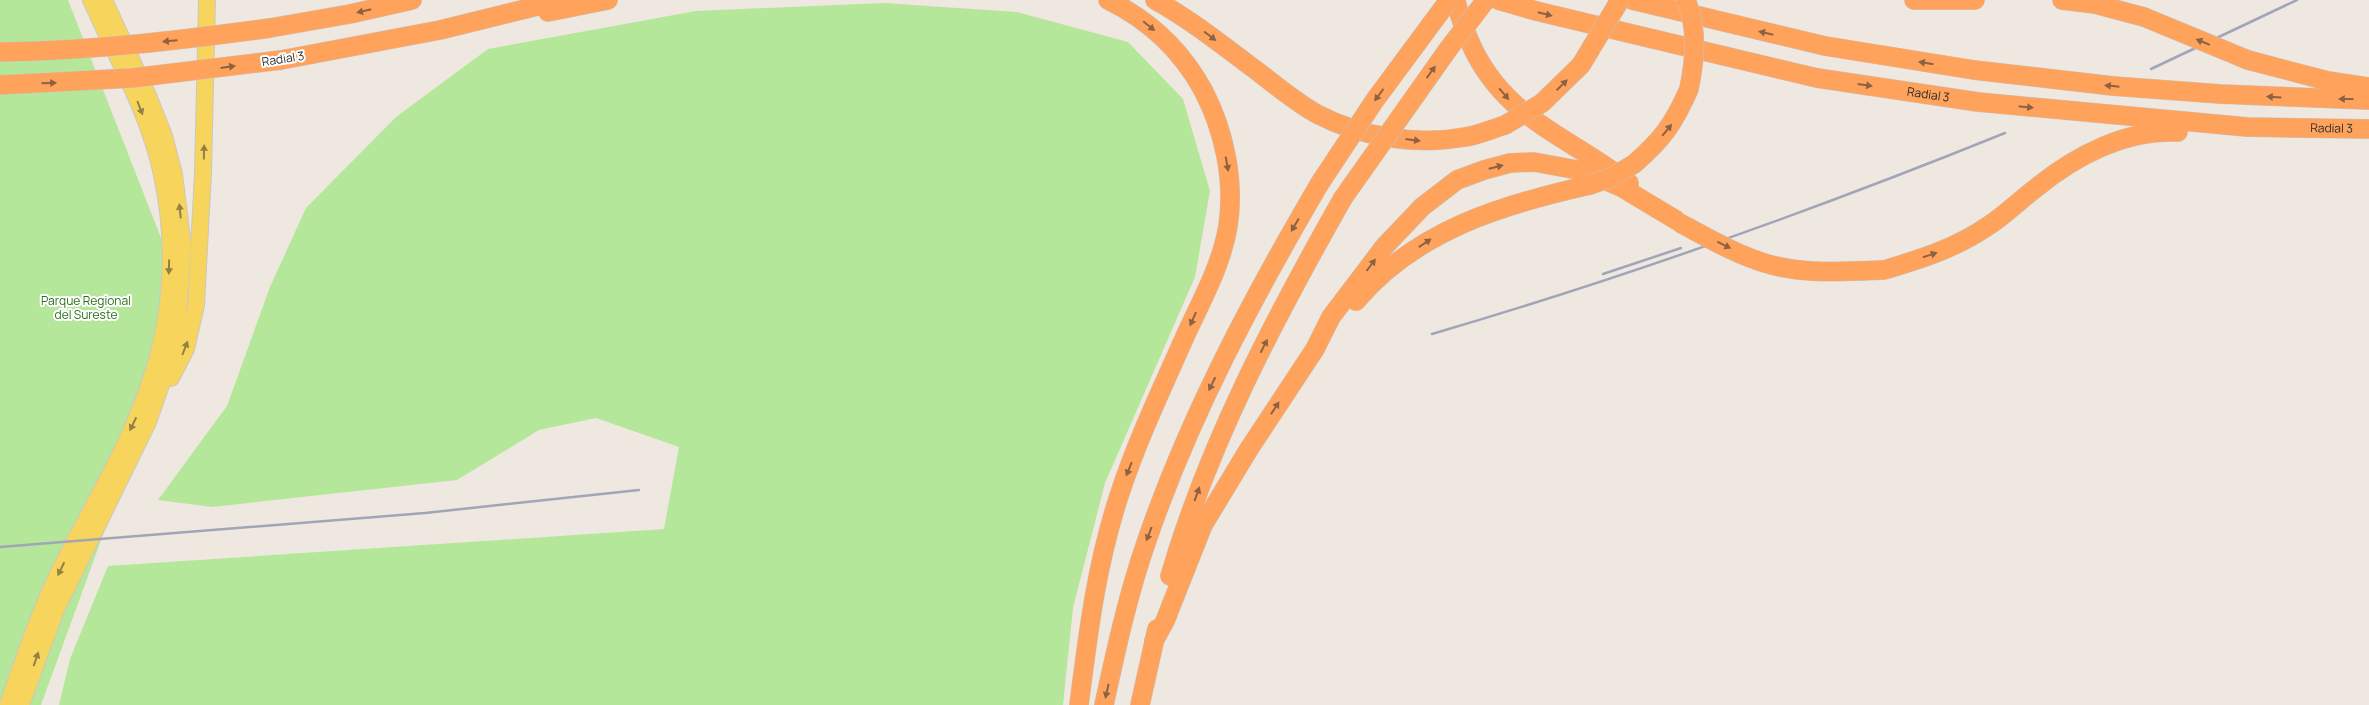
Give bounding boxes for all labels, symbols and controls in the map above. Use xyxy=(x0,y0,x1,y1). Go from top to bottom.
one-way arrow xyxy=(357,7,372,15)
one-way arrow xyxy=(1537,10,1552,18)
one-way arrow xyxy=(1142,20,1155,31)
one-way arrow xyxy=(1759,29,1774,37)
one-way arrow xyxy=(1203,30,1216,41)
one-way arrow xyxy=(161,37,177,45)
one-way arrow xyxy=(2196,37,2210,45)
street label: Radial 3 xyxy=(261,47,305,70)
one-way arrow xyxy=(1918,58,1934,66)
one-way arrow xyxy=(220,63,236,71)
one-way arrow xyxy=(1426,66,1436,79)
one-way arrow xyxy=(41,79,57,87)
one-way arrow xyxy=(1556,79,1568,91)
one-way arrow xyxy=(1858,81,1874,89)
one-way arrow xyxy=(2103,82,2119,90)
street label: Radial 3 xyxy=(1906,83,1951,106)
one-way arrow xyxy=(1498,88,1509,101)
one-way arrow xyxy=(1374,89,1384,102)
one-way arrow xyxy=(2265,92,2281,100)
one-way arrow xyxy=(2337,95,2353,103)
one-way arrow xyxy=(136,101,144,115)
one-way arrow xyxy=(2019,103,2035,111)
street label: Radial 3 xyxy=(2310,119,2353,137)
one-way arrow xyxy=(1662,124,1673,137)
one-way arrow xyxy=(1405,136,1421,144)
one-way arrow xyxy=(200,144,208,160)
one-way arrow xyxy=(1223,156,1231,172)
one-way arrow xyxy=(1488,163,1503,171)
one-way arrow xyxy=(176,203,184,219)
one-way arrow xyxy=(1291,217,1299,232)
one-way arrow xyxy=(1418,238,1432,248)
one-way arrow xyxy=(1716,241,1731,249)
one-way arrow xyxy=(1923,251,1938,259)
one-way arrow xyxy=(165,259,173,275)
one-way arrow xyxy=(1365,259,1376,272)
park label: Parque Regional del Sureste xyxy=(41,292,131,323)
one-way arrow xyxy=(1189,312,1197,326)
one-way arrow xyxy=(1260,338,1268,353)
one-way arrow xyxy=(182,341,190,355)
one-way arrow xyxy=(1208,377,1216,391)
one-way arrow xyxy=(1270,402,1280,415)
one-way arrow xyxy=(129,416,137,431)
one-way arrow xyxy=(1125,462,1133,476)
one-way arrow xyxy=(1194,486,1201,501)
one-way arrow xyxy=(1145,527,1153,542)
one-way arrow xyxy=(57,562,65,576)
one-way arrow xyxy=(33,651,41,666)
one-way arrow xyxy=(1103,683,1111,698)

